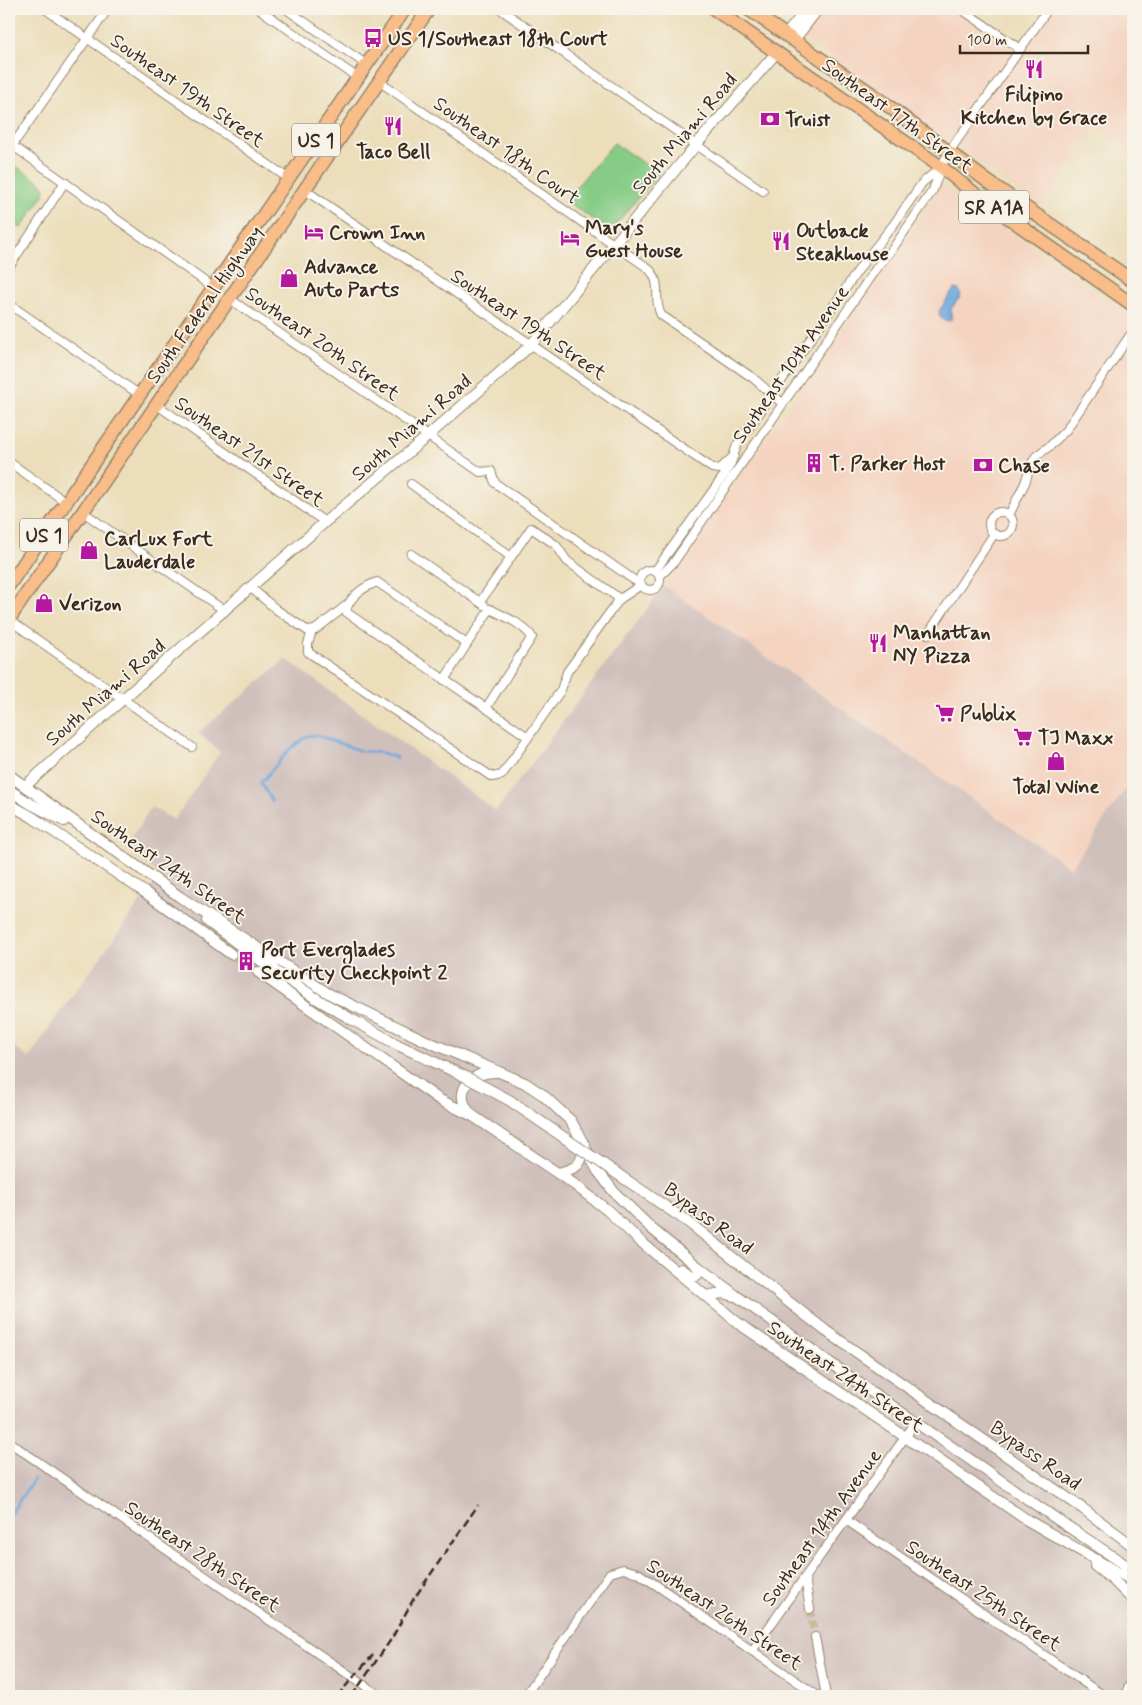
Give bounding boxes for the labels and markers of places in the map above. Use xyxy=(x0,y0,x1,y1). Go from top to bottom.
place label: US 1/Southeast 18th Court xyxy=(388,26,608,53)
bus stop icon: US 1/Southeast 18th Court xyxy=(362,27,384,49)
restaurant icon: Filipino Kitchen by Grace xyxy=(1023,58,1045,80)
place label: Filipino Kitchen by Grace xyxy=(961,82,1107,132)
place label: Truist xyxy=(785,107,831,134)
bank icon: Truist xyxy=(759,108,781,130)
restaurant icon: Taco Bell xyxy=(382,115,404,137)
place label: Taco Bell xyxy=(356,139,430,166)
place label: Mary's Guest House xyxy=(585,215,683,265)
place label: Outback Steakhouse xyxy=(796,218,889,268)
place label: Crown Inn xyxy=(329,220,425,247)
hotel icon: Crown Inn xyxy=(303,221,325,243)
hotel icon: Mary's Guest House xyxy=(559,227,581,249)
restaurant icon: Outback Steakhouse xyxy=(770,230,792,252)
place label: Advance Auto Parts xyxy=(304,254,399,304)
shop icon: Advance Auto Parts xyxy=(278,267,300,289)
place label: T. Parker Host xyxy=(829,451,946,478)
building icon: T. Parker Host xyxy=(803,452,825,474)
place label: Chase xyxy=(998,453,1050,480)
bank icon: Chase xyxy=(972,454,994,476)
place label: CarLux Fort Lauderdale xyxy=(104,526,214,576)
shop icon: CarLux Fort Lauderdale xyxy=(78,539,100,561)
place label: Verizon xyxy=(59,591,122,618)
shop icon: Verizon xyxy=(33,592,55,614)
place label: Manhattan NY Pizza xyxy=(893,620,991,670)
restaurant icon: Manhattan NY Pizza xyxy=(867,632,889,654)
place label: Publix xyxy=(960,701,1017,728)
supermarket icon: Publix xyxy=(934,702,956,724)
place label: TJ Maxx xyxy=(1038,725,1113,752)
supermarket icon: TJ Maxx xyxy=(1012,726,1034,748)
shop icon: Total Wine xyxy=(1045,750,1067,772)
place label: Total Wine xyxy=(1013,774,1100,801)
place label: Port Everglades Security Checkpoint 2 xyxy=(261,937,447,987)
building icon: Port Everglades Security Checkpoint 2 xyxy=(235,950,257,972)

